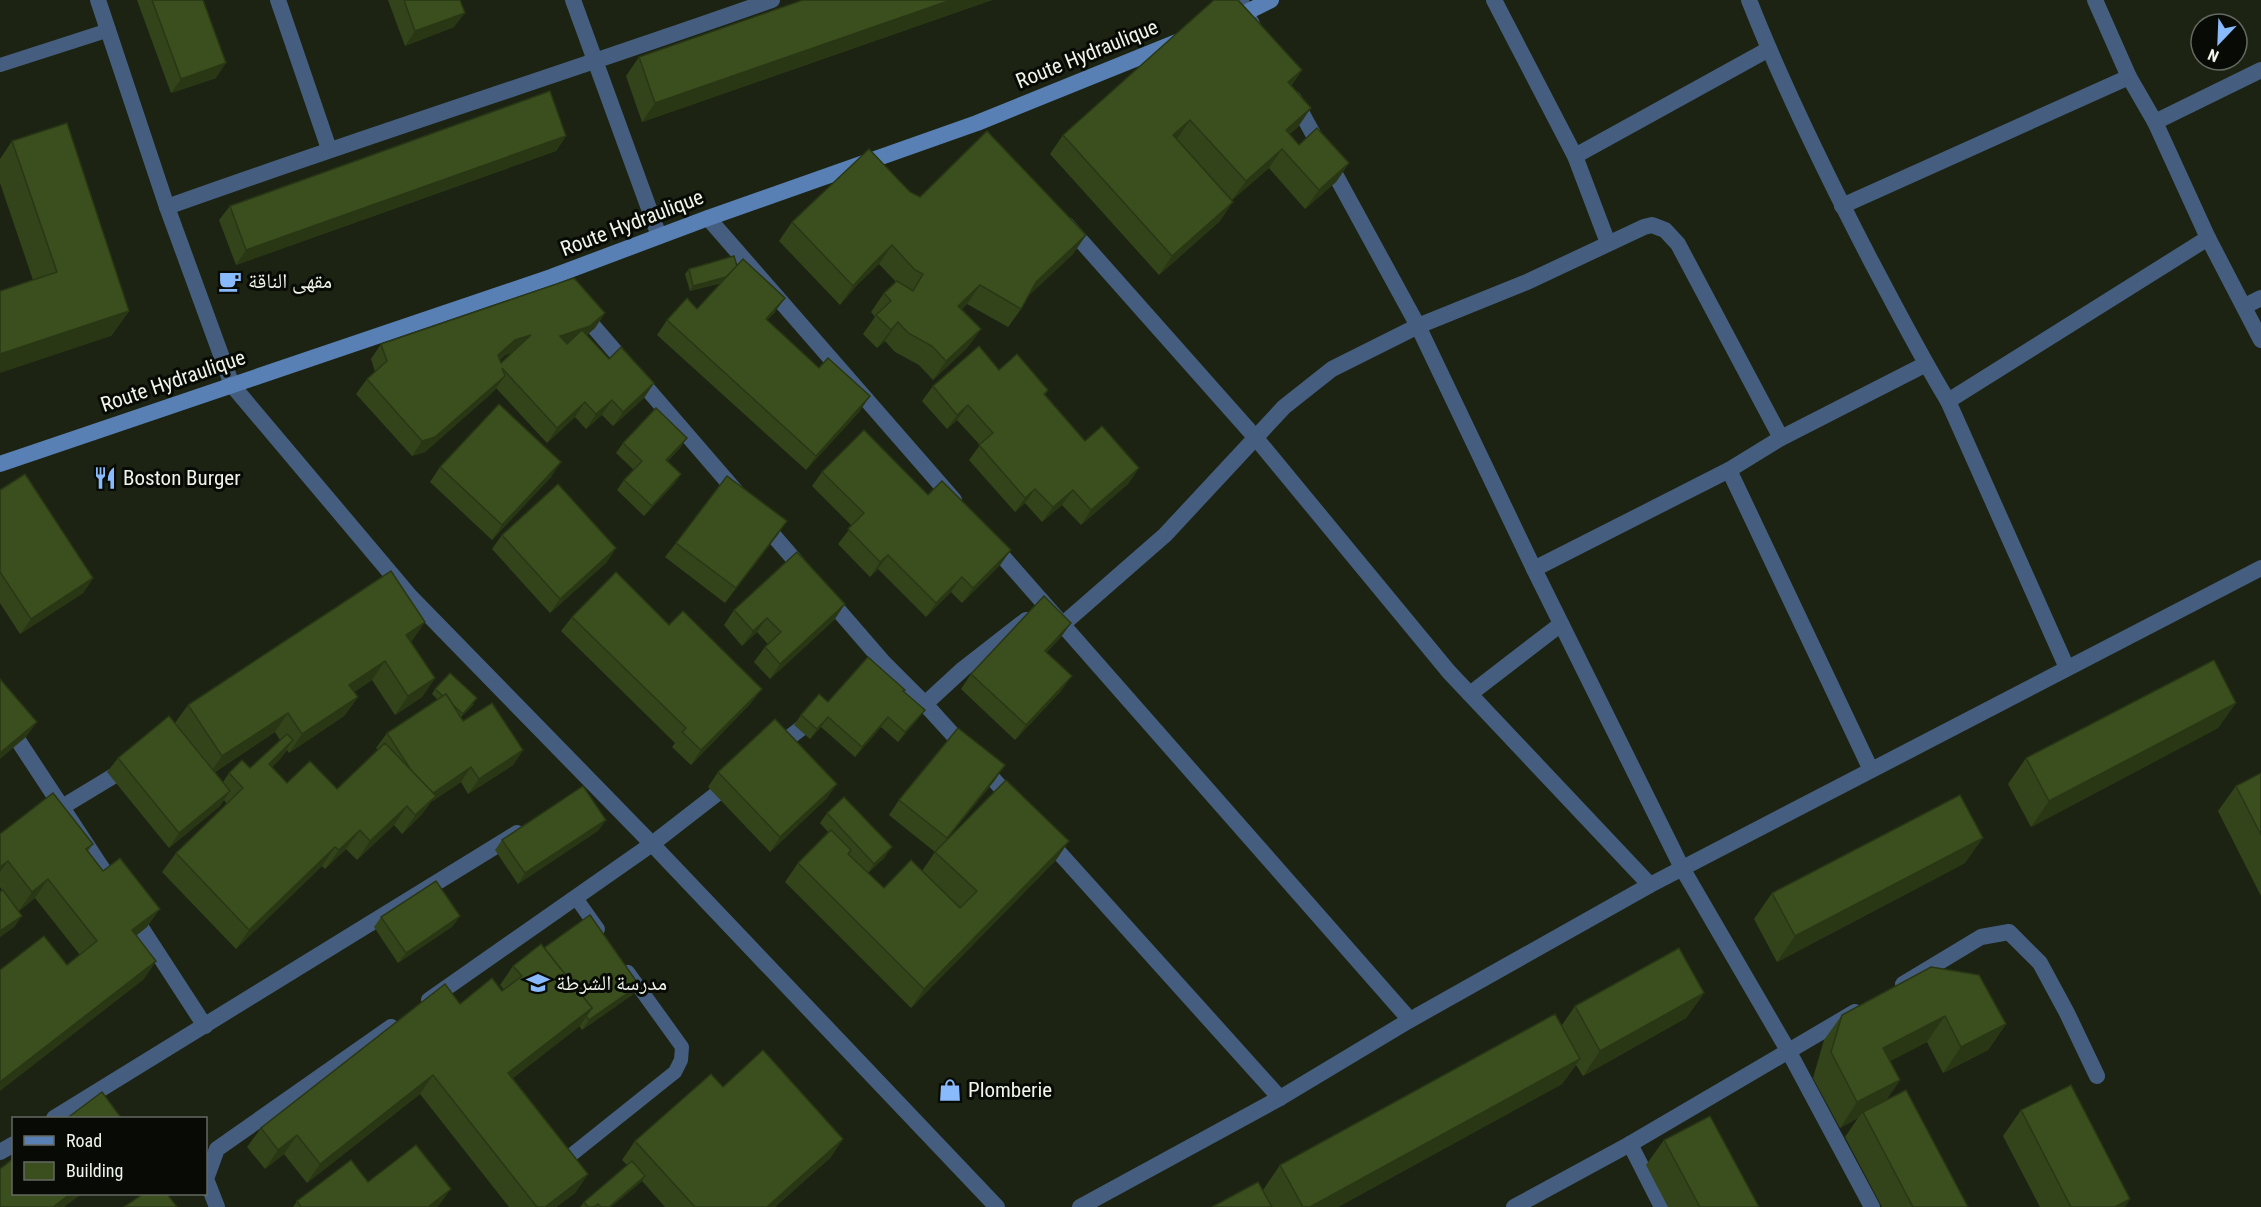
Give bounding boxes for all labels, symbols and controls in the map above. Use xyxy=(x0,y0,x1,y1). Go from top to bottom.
north arrow xyxy=(2189,12,2249,72)
street label: Route Hydraulique xyxy=(1012,15,1162,93)
text: N xyxy=(2205,45,2222,66)
street label: Route Hydraulique xyxy=(557,185,707,261)
cafe icon: مقهى الناقة xyxy=(217,268,243,294)
place label: مقهى الناقة xyxy=(248,269,332,294)
street label: Route Hydraulique xyxy=(98,345,248,417)
restaurant icon: Boston Burger xyxy=(92,465,118,491)
place label: Boston Burger xyxy=(123,466,241,490)
school or university icon: مدرسة الشرطة xyxy=(525,970,551,996)
place label: مدرسة الشرطة xyxy=(556,971,667,995)
shop icon: Plomberie xyxy=(937,1077,963,1103)
place label: Plomberie xyxy=(968,1078,1052,1102)
legend xyxy=(12,1117,207,1195)
text: Road xyxy=(66,1130,102,1151)
text: Building xyxy=(66,1160,123,1181)

